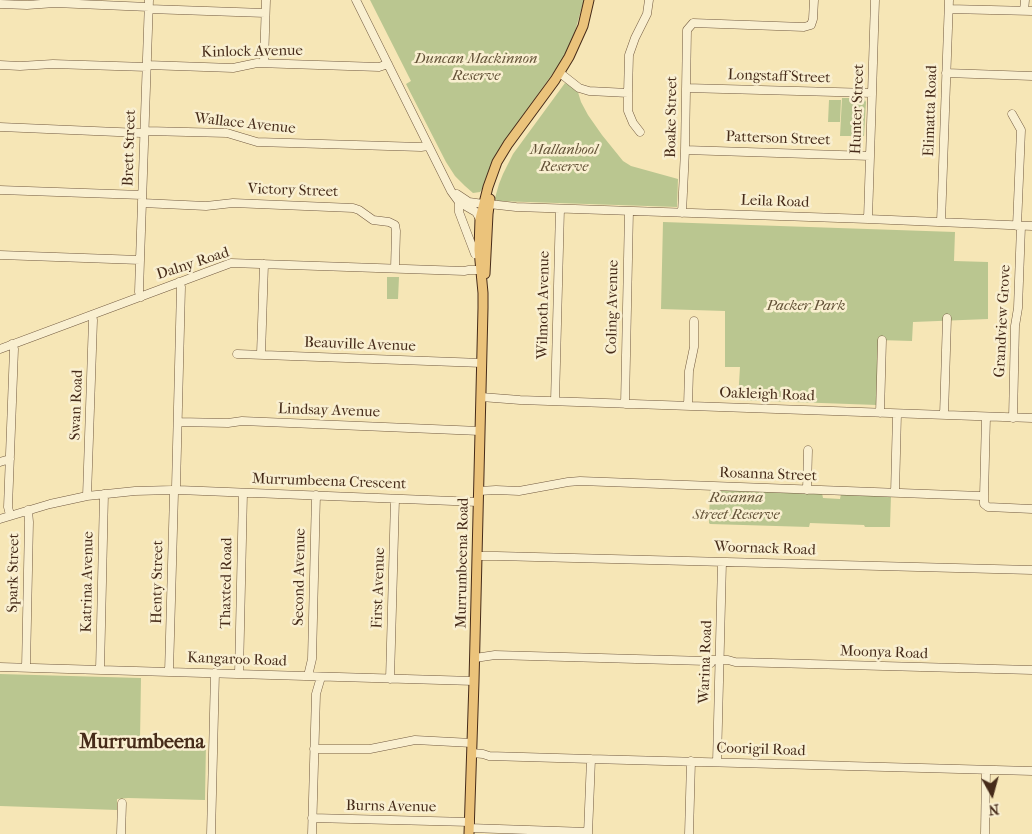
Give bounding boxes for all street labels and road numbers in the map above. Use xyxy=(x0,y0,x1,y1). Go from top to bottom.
street label: Kinlock Avenue xyxy=(201,42,303,62)
street label: Hunter Street xyxy=(847,63,869,155)
street label: Elimatta Road xyxy=(920,65,942,157)
street label: Longstaff Street xyxy=(727,66,831,88)
street label: Boake Street xyxy=(662,76,682,158)
street label: Brett Street xyxy=(120,109,140,187)
street label: Wallace Avenue xyxy=(194,110,296,138)
street label: Patterson Street xyxy=(725,128,831,150)
street label: Victory Street xyxy=(247,180,339,202)
street label: Leila Road xyxy=(740,192,810,212)
street label: Dalny Road xyxy=(154,244,232,284)
street label: Wilmoth Avenue xyxy=(534,251,554,359)
street label: Coling Avenue xyxy=(603,260,623,354)
street label: Grandview Grove xyxy=(991,264,1015,378)
street label: Beauville Avenue xyxy=(304,334,416,356)
street label: Swan Road xyxy=(67,369,87,441)
street label: Oakleigh Road xyxy=(719,384,815,406)
street label: Lindsay Avenue xyxy=(278,400,380,422)
street label: Rosanna Street xyxy=(719,464,817,486)
street label: Murrumbeena Crescent xyxy=(251,470,407,494)
street label: Murrumbeena Road xyxy=(453,498,473,628)
street label: Second Avenue xyxy=(290,528,310,626)
street label: Katrina Avenue xyxy=(78,531,98,633)
street label: Spark Street xyxy=(4,533,24,613)
street label: Thaxted Road xyxy=(217,537,237,629)
street label: Woornack Road xyxy=(714,538,816,560)
street label: Henty Street xyxy=(148,540,168,624)
street label: First Avenue xyxy=(369,547,389,629)
street label: Warina Road xyxy=(696,620,716,704)
street label: Moonya Road xyxy=(840,642,928,664)
street label: Kangaroo Road xyxy=(187,649,287,671)
street label: Coorigil Road xyxy=(716,739,806,761)
street label: Burns Avenue xyxy=(346,797,436,817)

